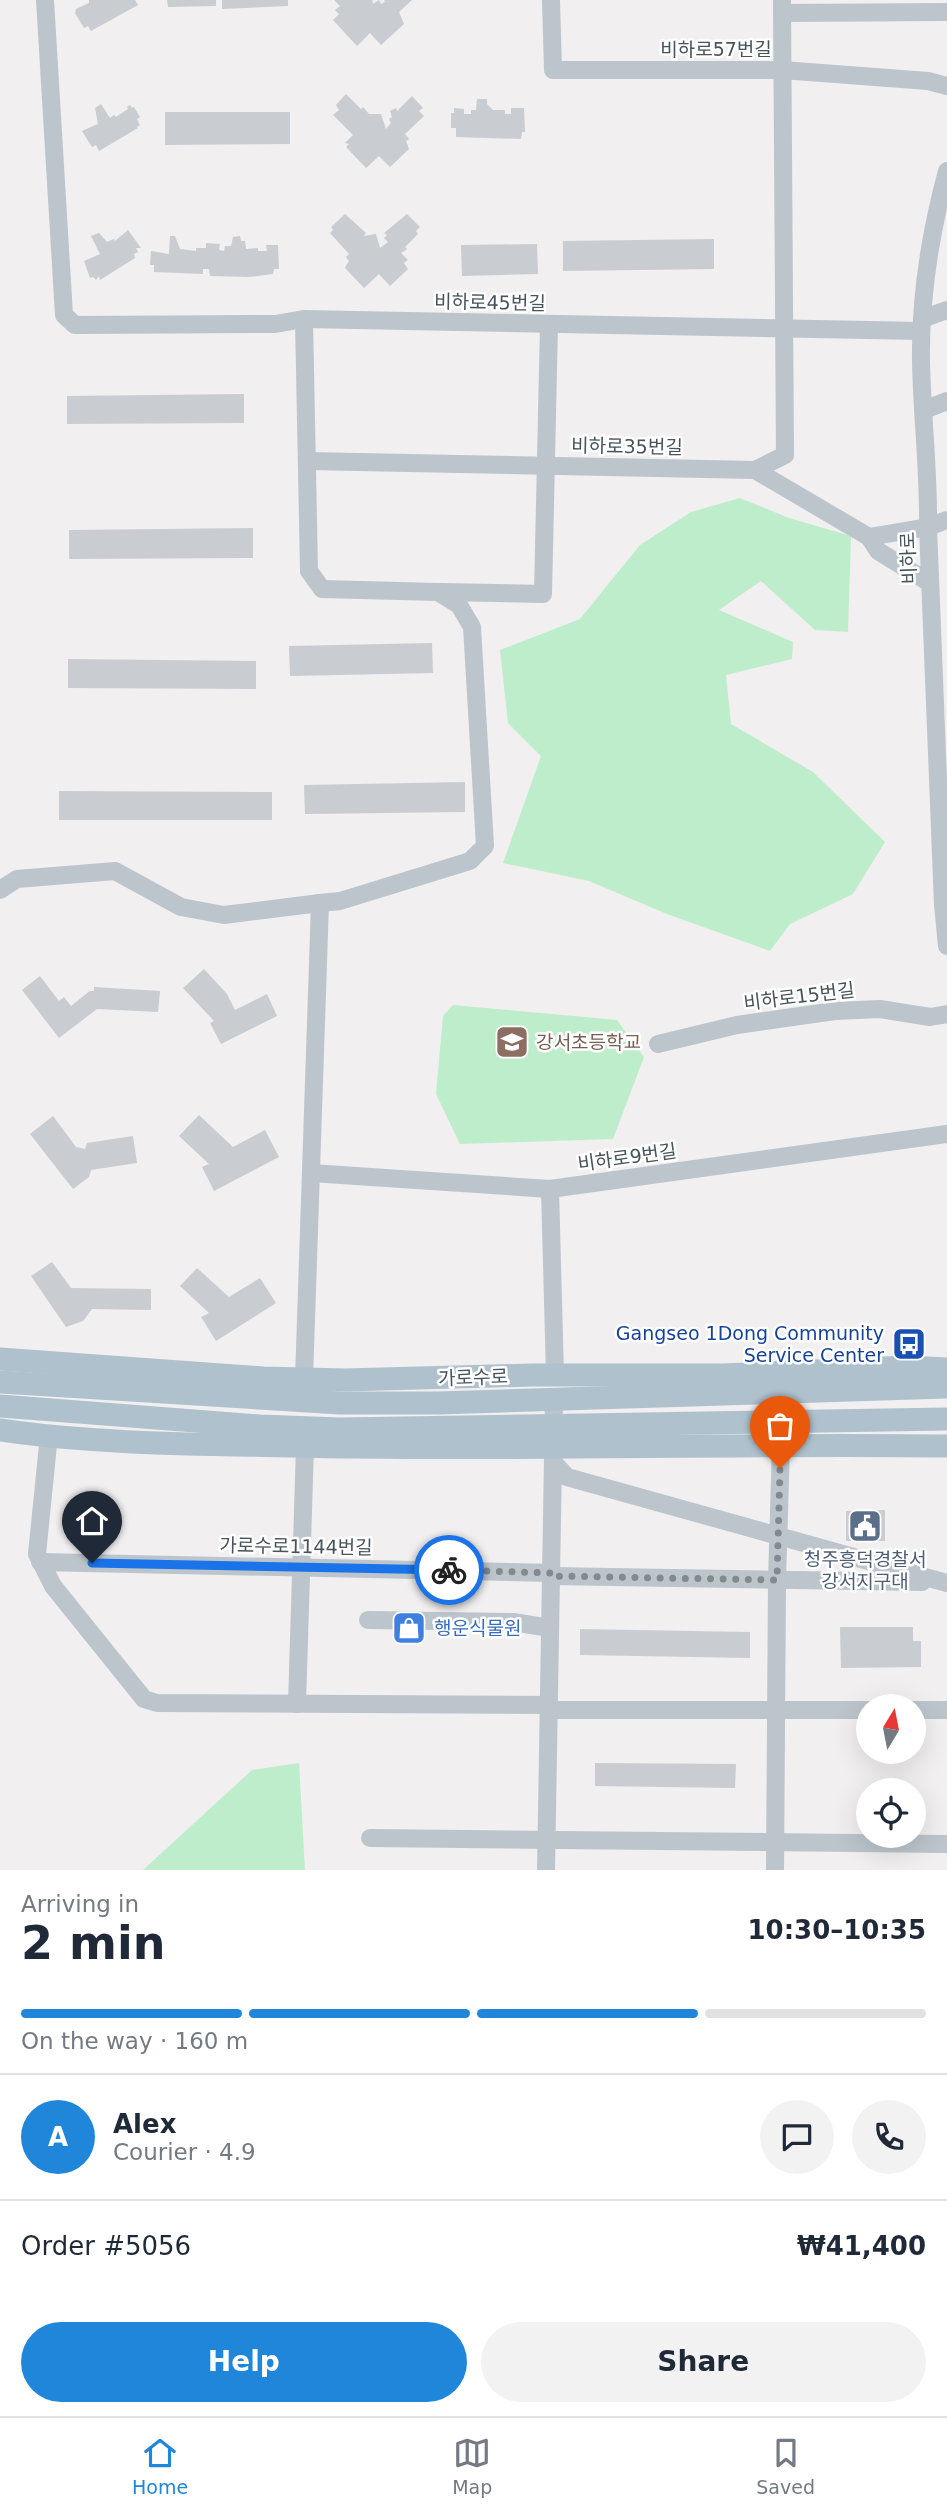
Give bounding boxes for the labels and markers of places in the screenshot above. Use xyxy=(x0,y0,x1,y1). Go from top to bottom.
school or university icon: 강서초등학교 xyxy=(493,1023,531,1061)
place label: 강서초등학교 xyxy=(536,1031,641,1053)
place label: Gangseo 1Dong Community Service Center xyxy=(616,1322,884,1366)
bus stop icon: Gangseo 1Dong Community Service Center xyxy=(890,1325,928,1363)
pin xyxy=(750,1396,810,1468)
pin xyxy=(62,1491,122,1563)
public building icon: 청주흥덕경찰서 강서지구대 xyxy=(846,1507,884,1545)
place label: 청주흥덕경찰서 강서지구대 xyxy=(804,1548,926,1592)
shop icon: 행운식물원 xyxy=(390,1609,428,1647)
place label: 행운식물원 xyxy=(434,1617,521,1639)

